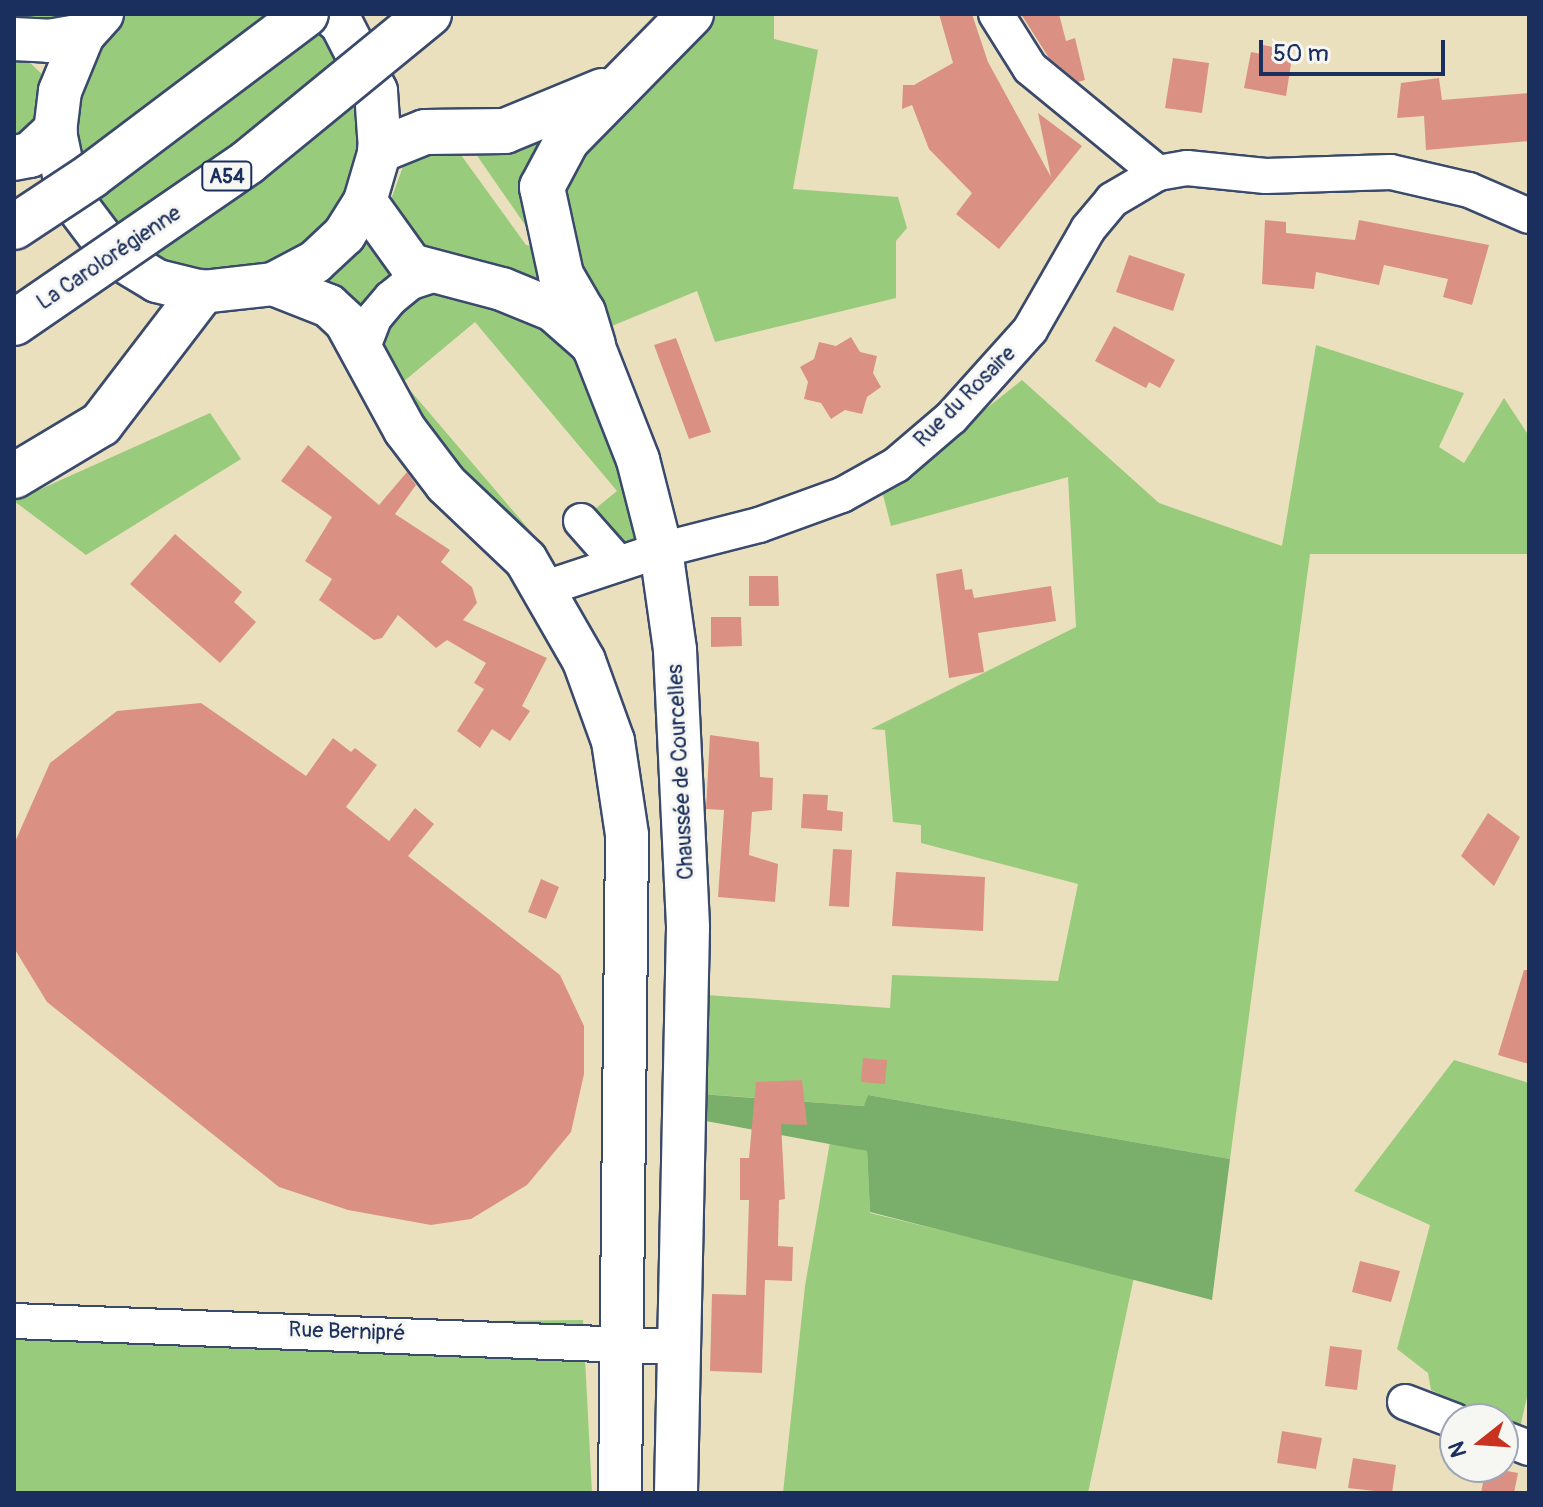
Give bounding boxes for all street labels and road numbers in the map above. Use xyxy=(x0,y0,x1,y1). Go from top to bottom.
road number: A54 xyxy=(201,160,253,192)
street label: La Carolorégienne xyxy=(32,200,186,316)
street label: Rue du Rosaire xyxy=(909,341,1021,453)
street label: Chaussée de Courcelles xyxy=(662,664,700,880)
street label: Rue Bernipré xyxy=(288,1317,406,1347)

